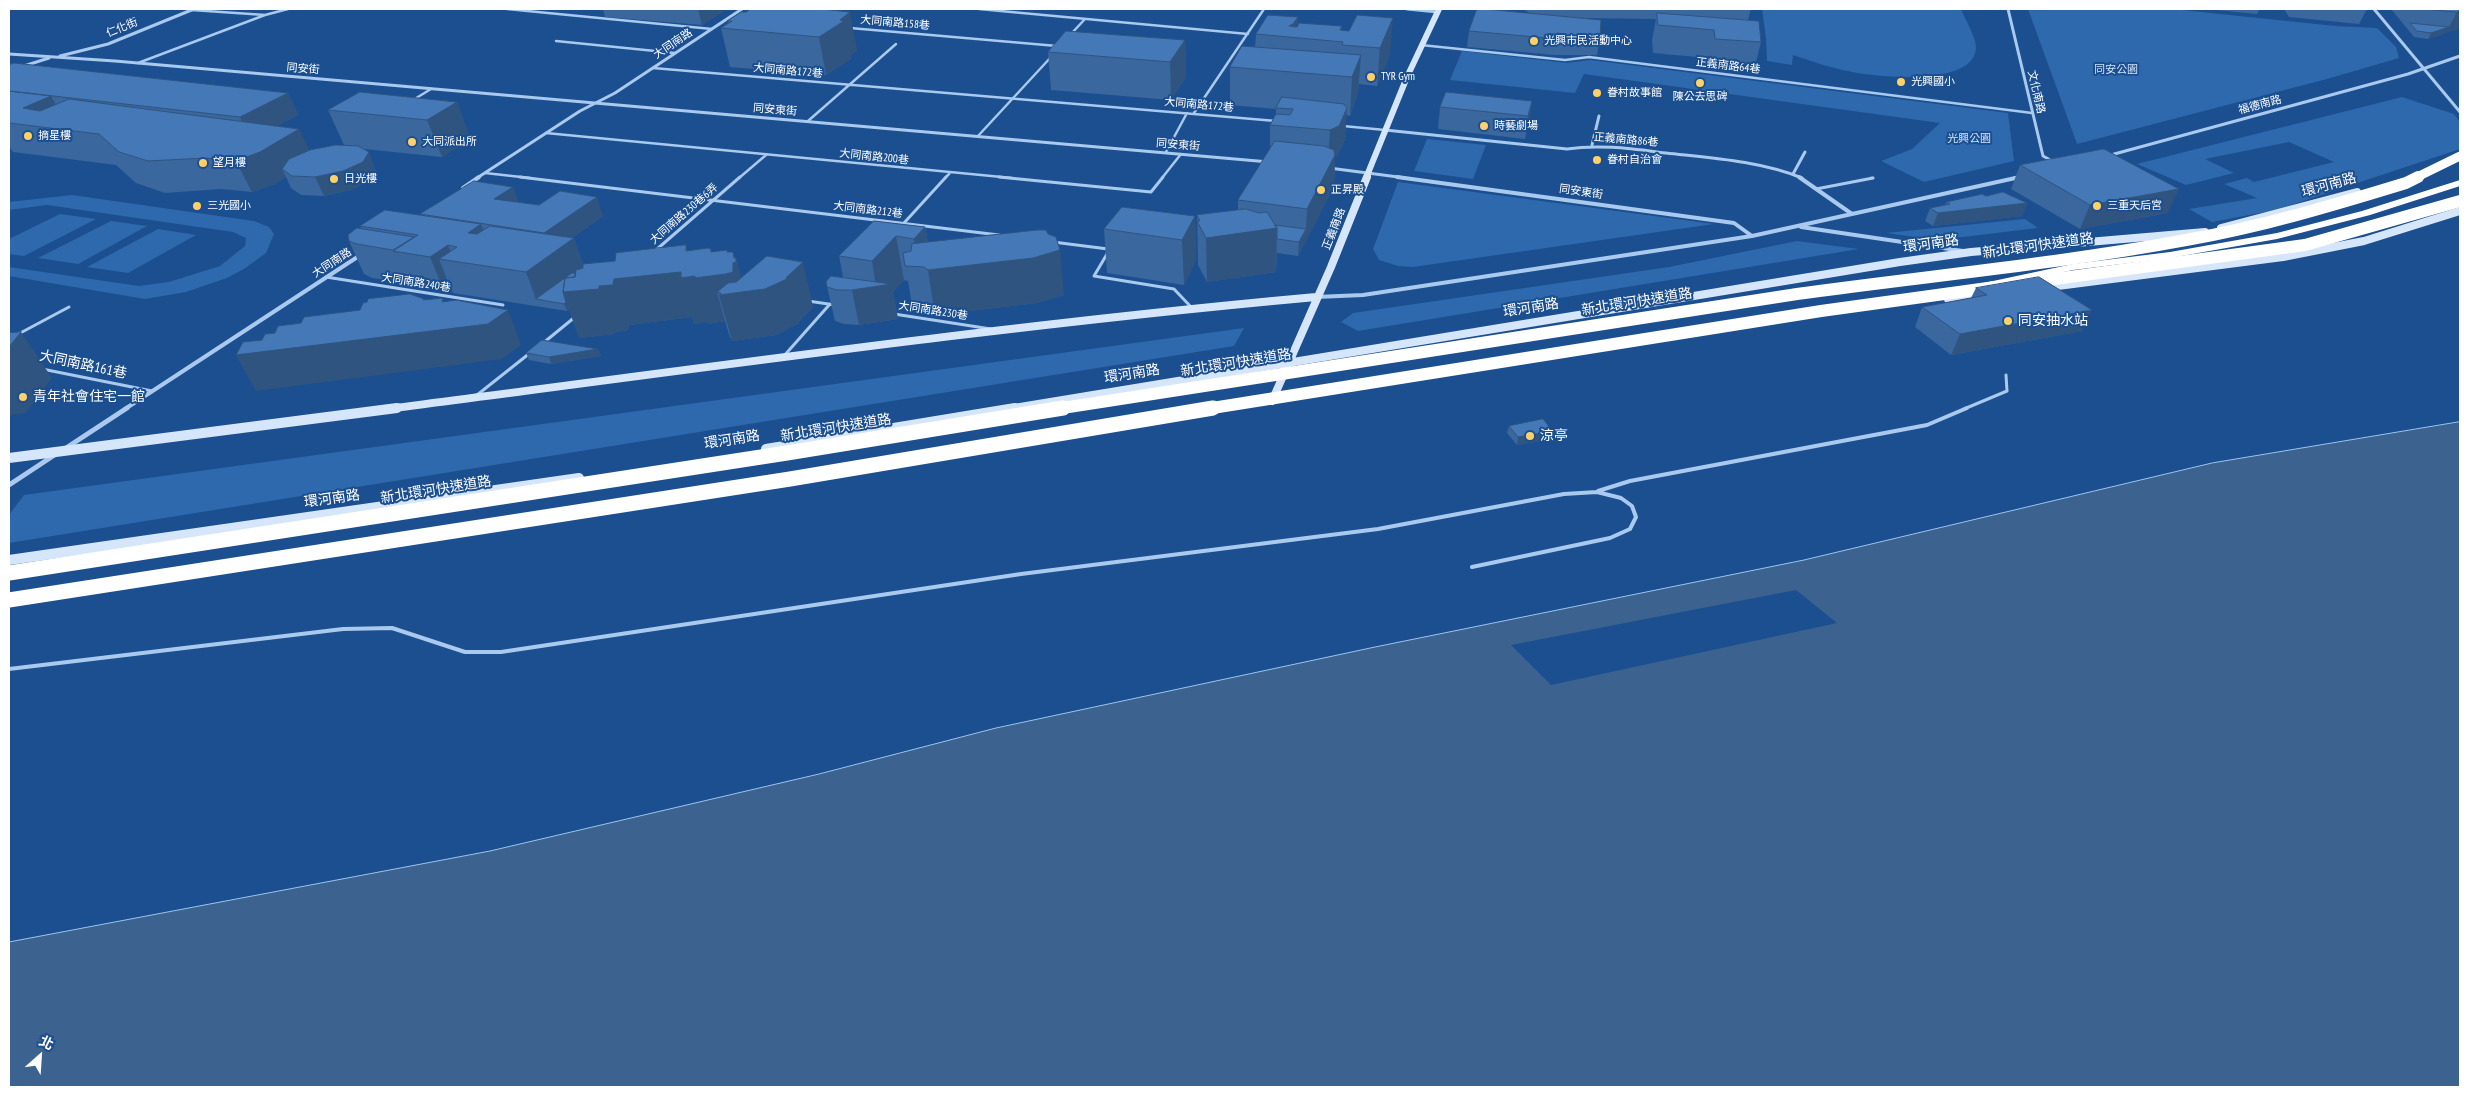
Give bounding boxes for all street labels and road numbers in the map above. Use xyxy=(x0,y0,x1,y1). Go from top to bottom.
street label: 大同南路158巷 xyxy=(860,13,930,33)
street label: 仁化街 xyxy=(104,16,140,40)
street label: 大同南路 xyxy=(651,26,695,62)
street label: 正義南路64巷 xyxy=(1695,55,1761,77)
street label: 同安街 xyxy=(286,61,320,77)
street label: 大同南路172巷 xyxy=(753,61,823,81)
street label: 文化南路 xyxy=(2025,69,2047,115)
street label: 福德南路 xyxy=(2237,93,2283,117)
street label: 大同南路172巷 xyxy=(1164,95,1234,115)
street label: 同安東街 xyxy=(753,102,797,118)
street label: 正義南路86巷 xyxy=(1593,131,1659,149)
street label: 同安東街 xyxy=(1156,137,1200,153)
street label: 大同南路200巷 xyxy=(839,147,909,167)
street label: 環河南路 xyxy=(2300,170,2358,200)
street label: 大同南路230巷6弄 xyxy=(647,181,721,247)
street label: 同安東街 xyxy=(1558,182,1604,202)
street label: 大同南路212巷 xyxy=(833,199,903,221)
street label: 正義南路 xyxy=(1320,206,1348,252)
street label: 新北環河快速道路 xyxy=(1981,230,2095,262)
street label: 環河南路 xyxy=(1902,232,1960,256)
street label: 大同南路 xyxy=(310,245,354,281)
street label: 大同南路240巷 xyxy=(380,271,452,295)
street label: 新北環河快速道路 xyxy=(1580,285,1694,319)
street label: 環河南路 xyxy=(1502,295,1560,321)
street label: 大同南路230巷 xyxy=(897,299,969,323)
street label: 新北環河快速道路 xyxy=(1179,346,1293,380)
street label: 大同南路161巷 xyxy=(38,348,128,382)
street label: 環河南路 xyxy=(1103,361,1161,387)
street label: 新北環河快速道路 xyxy=(779,411,893,445)
street label: 環河南路 xyxy=(703,427,761,453)
street label: 新北環河快速道路 xyxy=(379,473,493,507)
street label: 環河南路 xyxy=(303,487,361,511)

